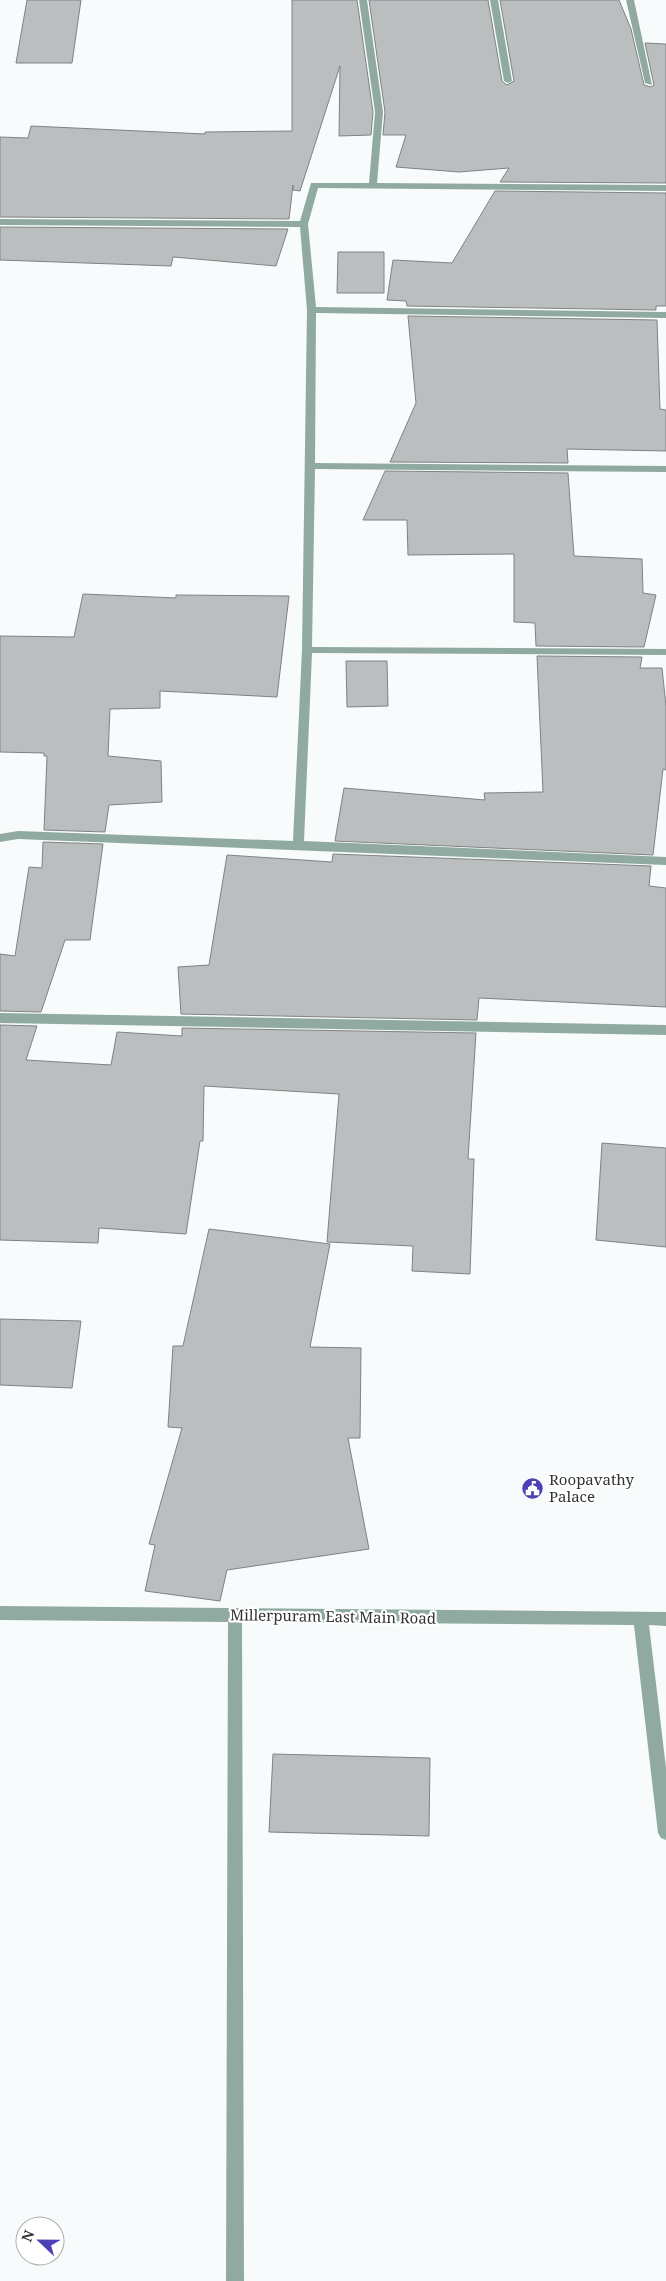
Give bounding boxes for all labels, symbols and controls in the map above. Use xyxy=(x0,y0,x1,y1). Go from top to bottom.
place label: Roopavathy Palace xyxy=(549,1469,634,1506)
public building icon: Roopavathy Palace xyxy=(521,1476,545,1500)
street label: Millerpuram East Main Road xyxy=(230,1604,436,1628)
north arrow xyxy=(15,2216,65,2266)
text: N xyxy=(17,2227,38,2245)

